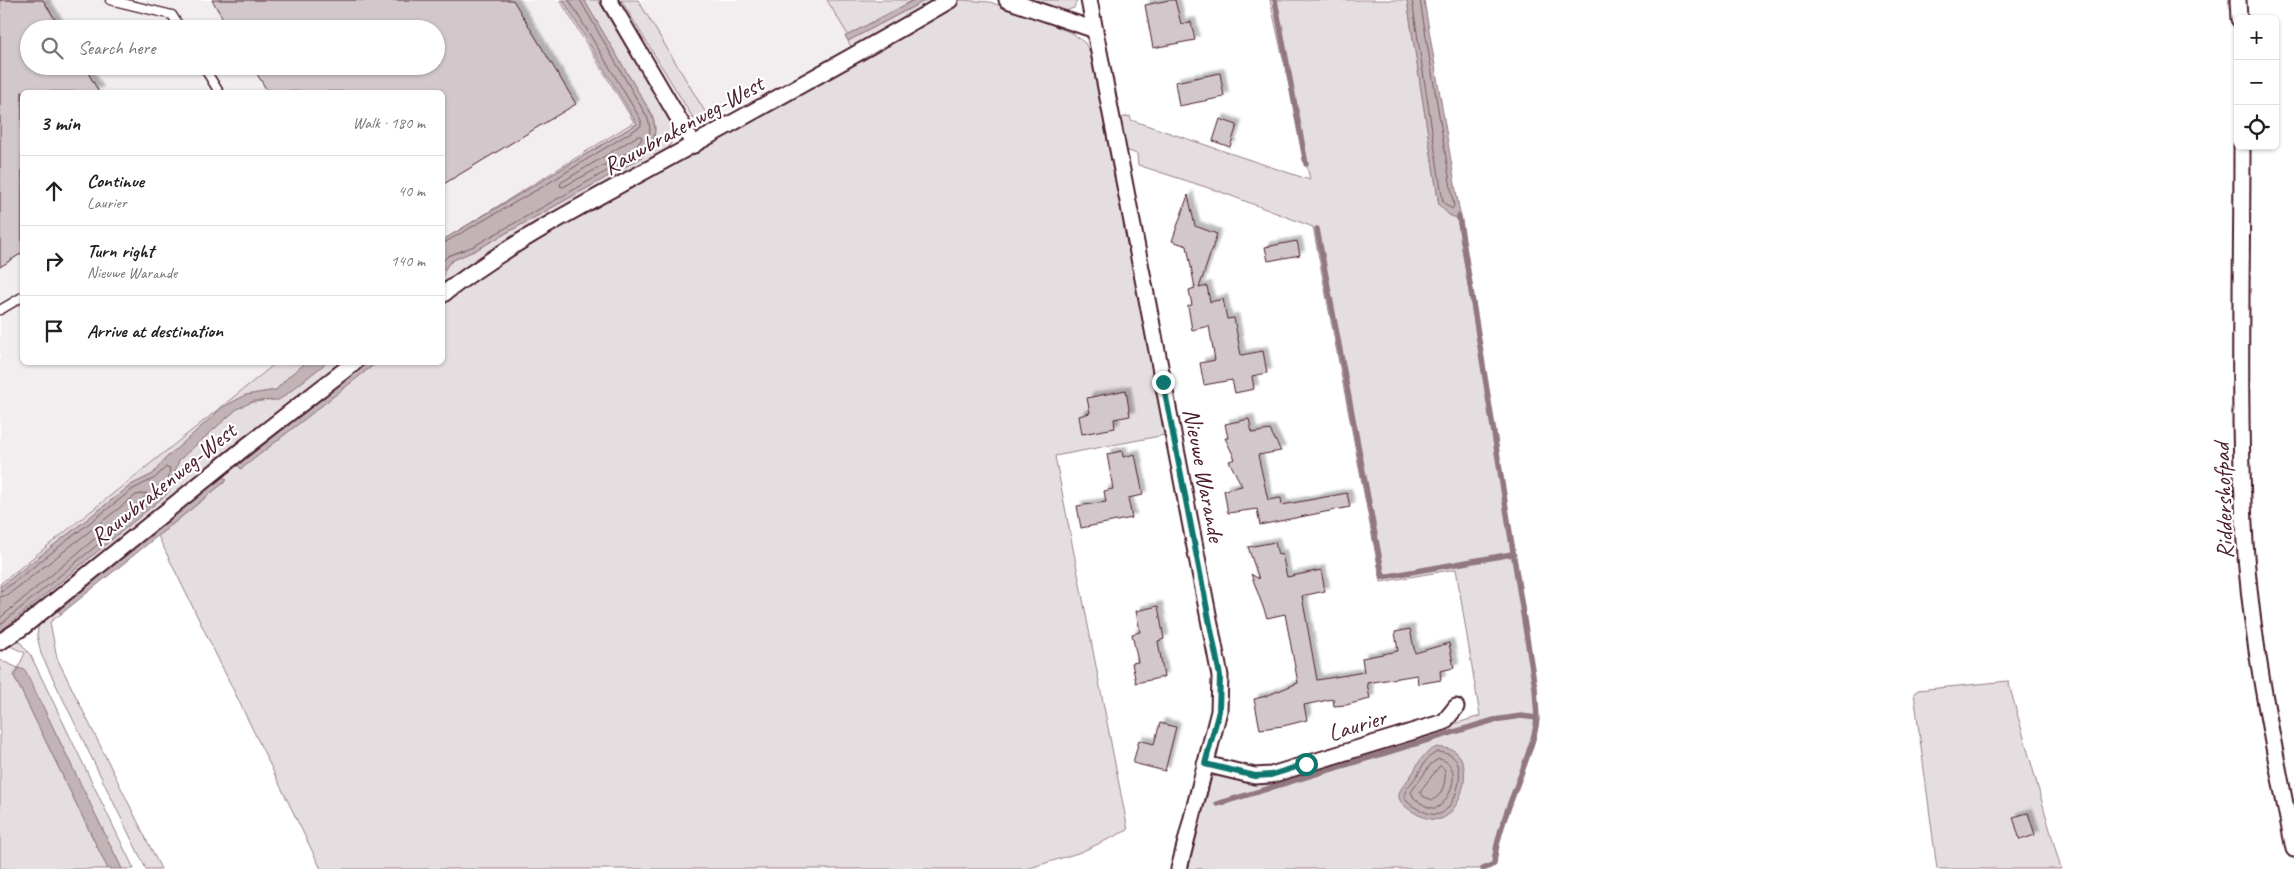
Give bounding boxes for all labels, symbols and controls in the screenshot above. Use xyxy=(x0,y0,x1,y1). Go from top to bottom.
map controls xyxy=(2234,15,2279,150)
button: + xyxy=(2234,15,2279,60)
search box xyxy=(20,20,445,75)
icon: search xyxy=(38,34,66,62)
text: Search here xyxy=(78,36,155,60)
button: − xyxy=(2234,60,2279,105)
street label: Rauwbrakenweg-West xyxy=(597,68,770,181)
button: locate xyxy=(2234,105,2279,150)
text: 3 min xyxy=(40,110,80,136)
text: Walk · 180 m xyxy=(353,113,425,133)
text: Continue xyxy=(87,169,144,193)
icon: ahead xyxy=(40,177,68,205)
text: 40 m xyxy=(398,181,425,201)
text: Laurier xyxy=(87,193,126,213)
text: Turn right xyxy=(87,239,154,263)
icon: right xyxy=(40,247,68,275)
text: 140 m xyxy=(391,251,425,271)
text: Nieuwe Warande xyxy=(87,263,177,283)
icon: arrive xyxy=(40,317,68,345)
text: Arrive at destination xyxy=(87,319,223,343)
route end xyxy=(1152,371,1175,394)
street label: Nieuwe Warande xyxy=(1176,406,1232,546)
street label: Rauwbrakenweg-West xyxy=(84,415,244,552)
street label: Riddershofpad xyxy=(2206,439,2240,560)
street label: Laurier xyxy=(1324,701,1392,748)
route start xyxy=(1295,753,1318,776)

